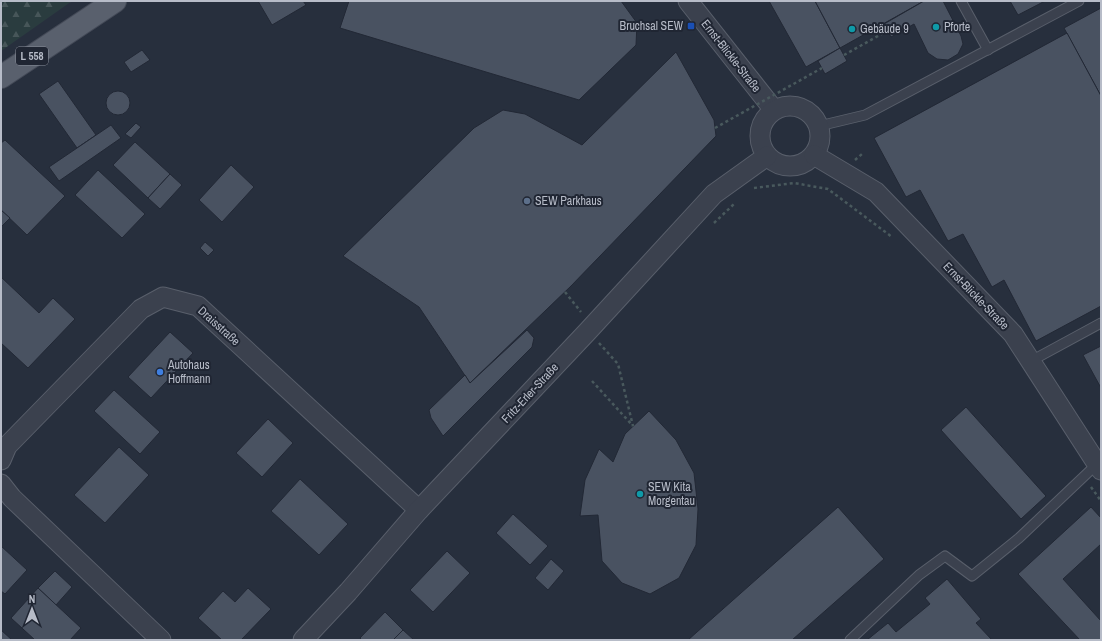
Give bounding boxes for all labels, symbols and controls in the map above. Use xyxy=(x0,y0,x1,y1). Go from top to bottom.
street label: Ernst-Blickle-Straße xyxy=(698,16,764,96)
place label: Bruchsal SEW xyxy=(620,18,684,34)
place label: Pforte xyxy=(944,19,970,35)
marker: Bruchsal SEW xyxy=(686,21,696,31)
place label: Gebäude 9 xyxy=(860,21,909,37)
marker: Pforte xyxy=(931,22,941,32)
marker: Gebäude 9 xyxy=(847,24,857,34)
road number: L 558 xyxy=(16,47,48,65)
place label: SEW Parkhaus xyxy=(535,193,602,209)
marker: SEW Parkhaus xyxy=(522,196,532,206)
street label: Ernst-Blickle-Straße xyxy=(940,259,1012,333)
street label: Draisstraße xyxy=(195,303,243,349)
place label: Autohaus Hoffmann xyxy=(167,357,211,387)
street label: Fritz-Erler-Straße xyxy=(498,360,562,426)
marker: Autohaus Hoffmann xyxy=(155,367,165,377)
place label: SEW Kita Morgentau xyxy=(648,479,695,509)
marker: SEW Kita Morgentau xyxy=(635,489,645,499)
north arrow xyxy=(12,589,52,629)
text: N xyxy=(29,592,35,606)

